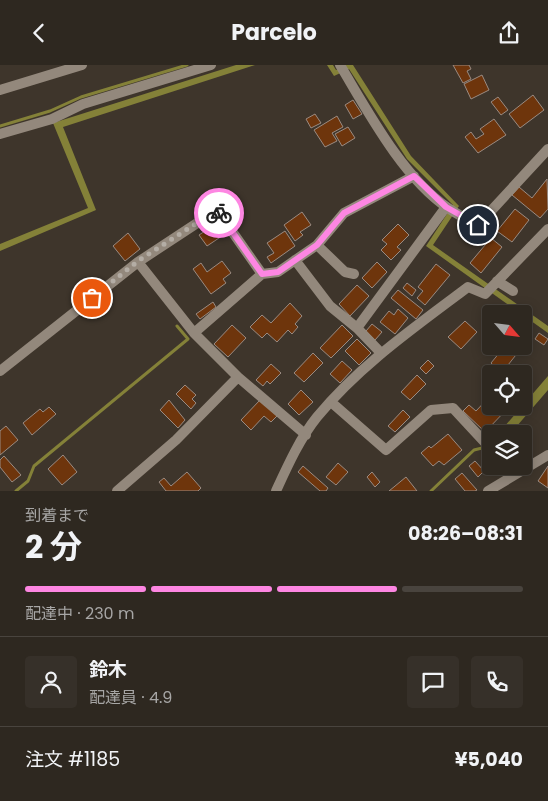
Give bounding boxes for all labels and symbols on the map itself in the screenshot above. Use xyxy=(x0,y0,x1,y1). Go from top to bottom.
courier xyxy=(194,188,244,238)
pin xyxy=(457,204,499,246)
pin xyxy=(71,277,113,319)
north arrow xyxy=(482,305,532,355)

